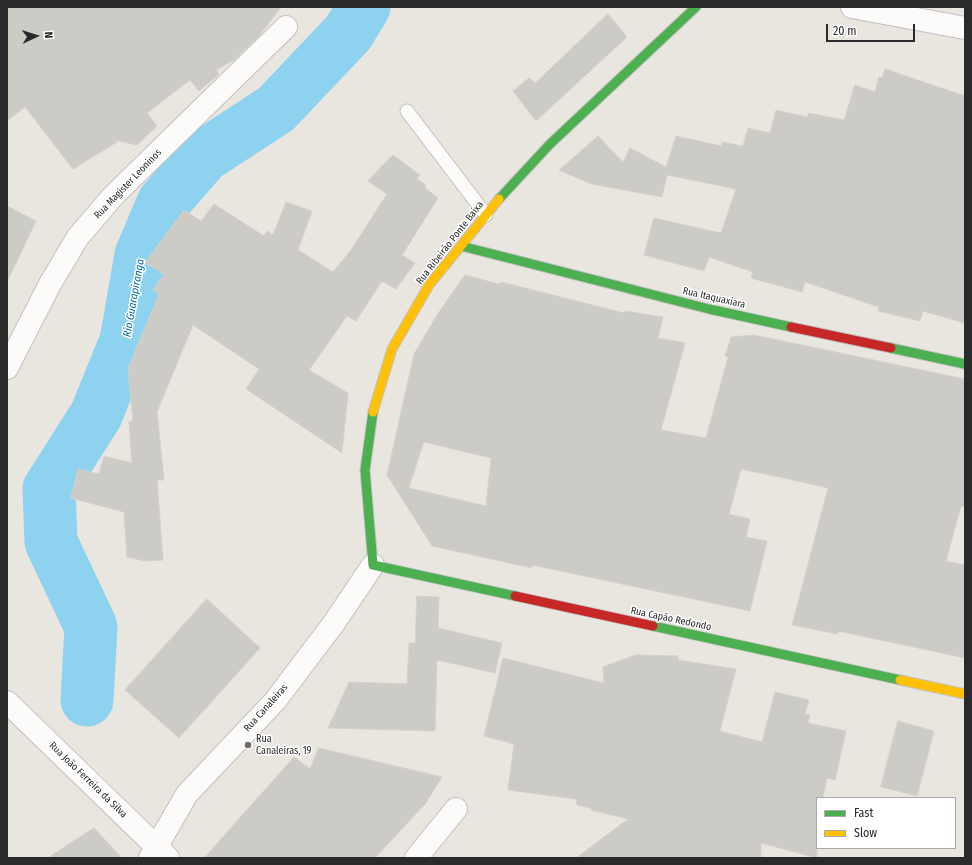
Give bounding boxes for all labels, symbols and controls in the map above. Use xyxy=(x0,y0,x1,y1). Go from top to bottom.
north arrow xyxy=(16,16,56,56)
scale bar xyxy=(828,16,917,42)
text: 20 m xyxy=(833,24,857,38)
text: N xyxy=(42,31,55,39)
street label: Rua Magister Leoninos xyxy=(92,147,164,221)
street label: Rua Ribeirão Ponte Baixa xyxy=(414,199,486,287)
water label: Rio Guarapiranga xyxy=(121,258,147,338)
street label: Rua Itaquaxiara xyxy=(681,285,747,311)
street label: Rua Capão Redondo xyxy=(630,605,712,633)
street label: Rua Canaleiras xyxy=(241,682,291,734)
place label: Rua Canaleiras, 19 xyxy=(256,733,311,756)
street label: Rua João Ferreira da Silva xyxy=(47,740,129,820)
marker: Rua Canaleiras, 19 xyxy=(243,740,253,750)
legend xyxy=(816,797,956,849)
text: Fast xyxy=(854,806,873,820)
text: Slow xyxy=(854,826,877,840)

